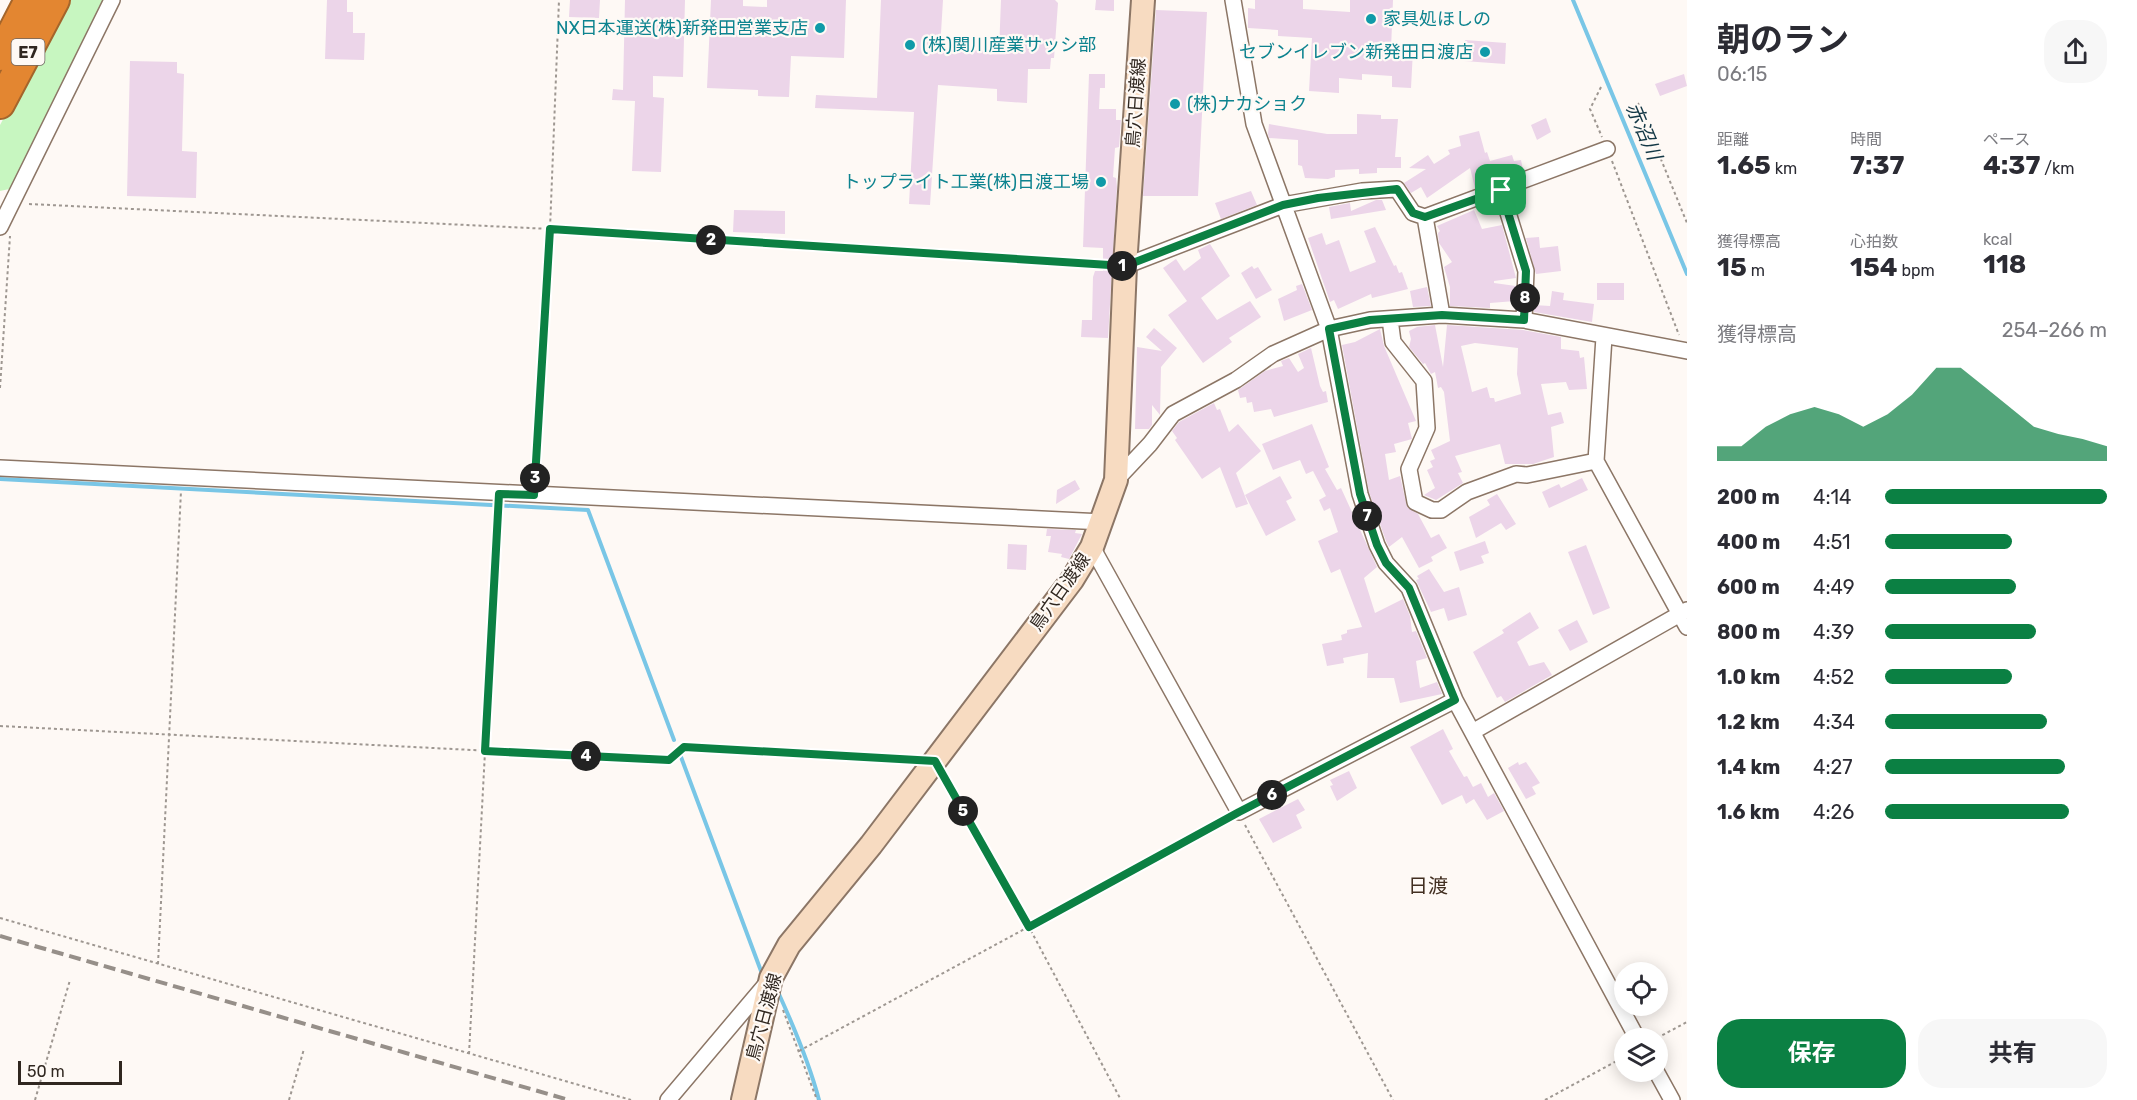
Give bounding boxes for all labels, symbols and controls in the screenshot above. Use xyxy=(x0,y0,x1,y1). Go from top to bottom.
place label: 家具処ほしの xyxy=(1383,8,1491,30)
marker: 家具処ほしの xyxy=(1364,12,1378,26)
place label: NX日本運送(株)新発田営業支店 xyxy=(556,17,808,39)
text: 朝のラン xyxy=(1717,20,1849,59)
button: share xyxy=(2044,20,2107,83)
marker: NX日本運送(株)新発田営業支店 xyxy=(813,21,827,35)
place label: (株)関川産業サッシ部 xyxy=(922,34,1096,56)
marker: (株)関川産業サッシ部 xyxy=(903,38,917,52)
road number: E7 xyxy=(12,39,44,65)
place label: セブンイレブン新発田日渡店 xyxy=(1239,41,1473,63)
marker: セブンイレブン新発田日渡店 xyxy=(1478,45,1492,59)
street label: 鳥穴日渡線 xyxy=(1122,57,1150,149)
text: 06:15 xyxy=(1717,62,1767,86)
place label: (株)ナカショク xyxy=(1187,93,1307,115)
marker: (株)ナカショク xyxy=(1168,97,1182,111)
water label: 赤沼川 xyxy=(1621,99,1668,165)
text: 距離 xyxy=(1717,130,1749,149)
text: 時間 xyxy=(1850,130,1882,149)
text: ペース xyxy=(1983,130,2030,149)
text: 1.65 xyxy=(1717,150,1771,181)
text: 7:37 xyxy=(1850,150,1905,181)
text: 4:37 xyxy=(1983,150,2040,181)
text: km xyxy=(1771,159,1797,178)
text: /km xyxy=(2040,159,2075,178)
pin xyxy=(1475,164,1526,215)
place label: トップライト工業(株)日渡工場 xyxy=(843,171,1089,193)
icon: arrive xyxy=(1484,173,1517,206)
marker: トップライト工業(株)日渡工場 xyxy=(1094,175,1108,189)
pin: 2 xyxy=(696,225,726,255)
text: 2 xyxy=(706,230,716,249)
text: kcal xyxy=(1983,230,2012,249)
text: 獲得標高 xyxy=(1717,232,1781,251)
text: 心拍数 xyxy=(1850,232,1898,251)
text: 118 xyxy=(1983,249,2026,280)
pin: 1 xyxy=(1107,251,1137,281)
text: 15 xyxy=(1717,252,1747,283)
text: 154 xyxy=(1850,252,1897,283)
text: 1 xyxy=(1118,256,1126,275)
text: m xyxy=(1747,261,1765,280)
text: bpm xyxy=(1897,261,1935,280)
pin: 8 xyxy=(1510,283,1540,313)
text: 8 xyxy=(1520,288,1530,307)
text: 254–266 m xyxy=(2002,318,2107,342)
text: 獲得標高 xyxy=(1717,322,1797,346)
pin: 3 xyxy=(520,463,550,493)
text: 3 xyxy=(530,468,540,487)
text: 200 m xyxy=(1717,485,1780,509)
text: 4:14 xyxy=(1813,485,1852,509)
pin: 7 xyxy=(1352,501,1382,531)
text: 7 xyxy=(1362,506,1372,525)
text: 400 m xyxy=(1717,530,1780,554)
text: 4:51 xyxy=(1813,530,1851,554)
street label: 鳥穴日渡線 xyxy=(1025,549,1095,635)
text: 600 m xyxy=(1717,575,1780,599)
text: 4:49 xyxy=(1813,575,1855,599)
text: 800 m xyxy=(1717,620,1780,644)
text: 4:39 xyxy=(1813,620,1854,644)
text: 1.0 km xyxy=(1717,665,1780,689)
text: 4:52 xyxy=(1813,665,1854,689)
text: 1.2 km xyxy=(1717,710,1780,734)
text: 4:34 xyxy=(1813,710,1855,734)
pin: 4 xyxy=(571,741,601,771)
text: 4 xyxy=(581,746,591,765)
text: 1.4 km xyxy=(1717,755,1780,779)
text: 4:27 xyxy=(1813,755,1853,779)
pin: 6 xyxy=(1257,780,1287,810)
text: 6 xyxy=(1267,785,1277,804)
pin: 5 xyxy=(948,796,978,826)
text: 1.6 km xyxy=(1717,800,1780,824)
text: 4:26 xyxy=(1813,800,1854,824)
text: 5 xyxy=(958,801,968,820)
district label: 日渡 xyxy=(1408,874,1448,898)
map controls xyxy=(1614,962,1668,1082)
button: locate xyxy=(1614,962,1668,1016)
street label: 鳥穴日渡線 xyxy=(742,971,786,1063)
button: 保存 xyxy=(1717,1019,1906,1088)
button: 共有 xyxy=(1918,1019,2107,1088)
button: layers xyxy=(1614,1028,1668,1082)
scale bar xyxy=(18,1058,122,1086)
text: 50 m xyxy=(27,1062,65,1081)

